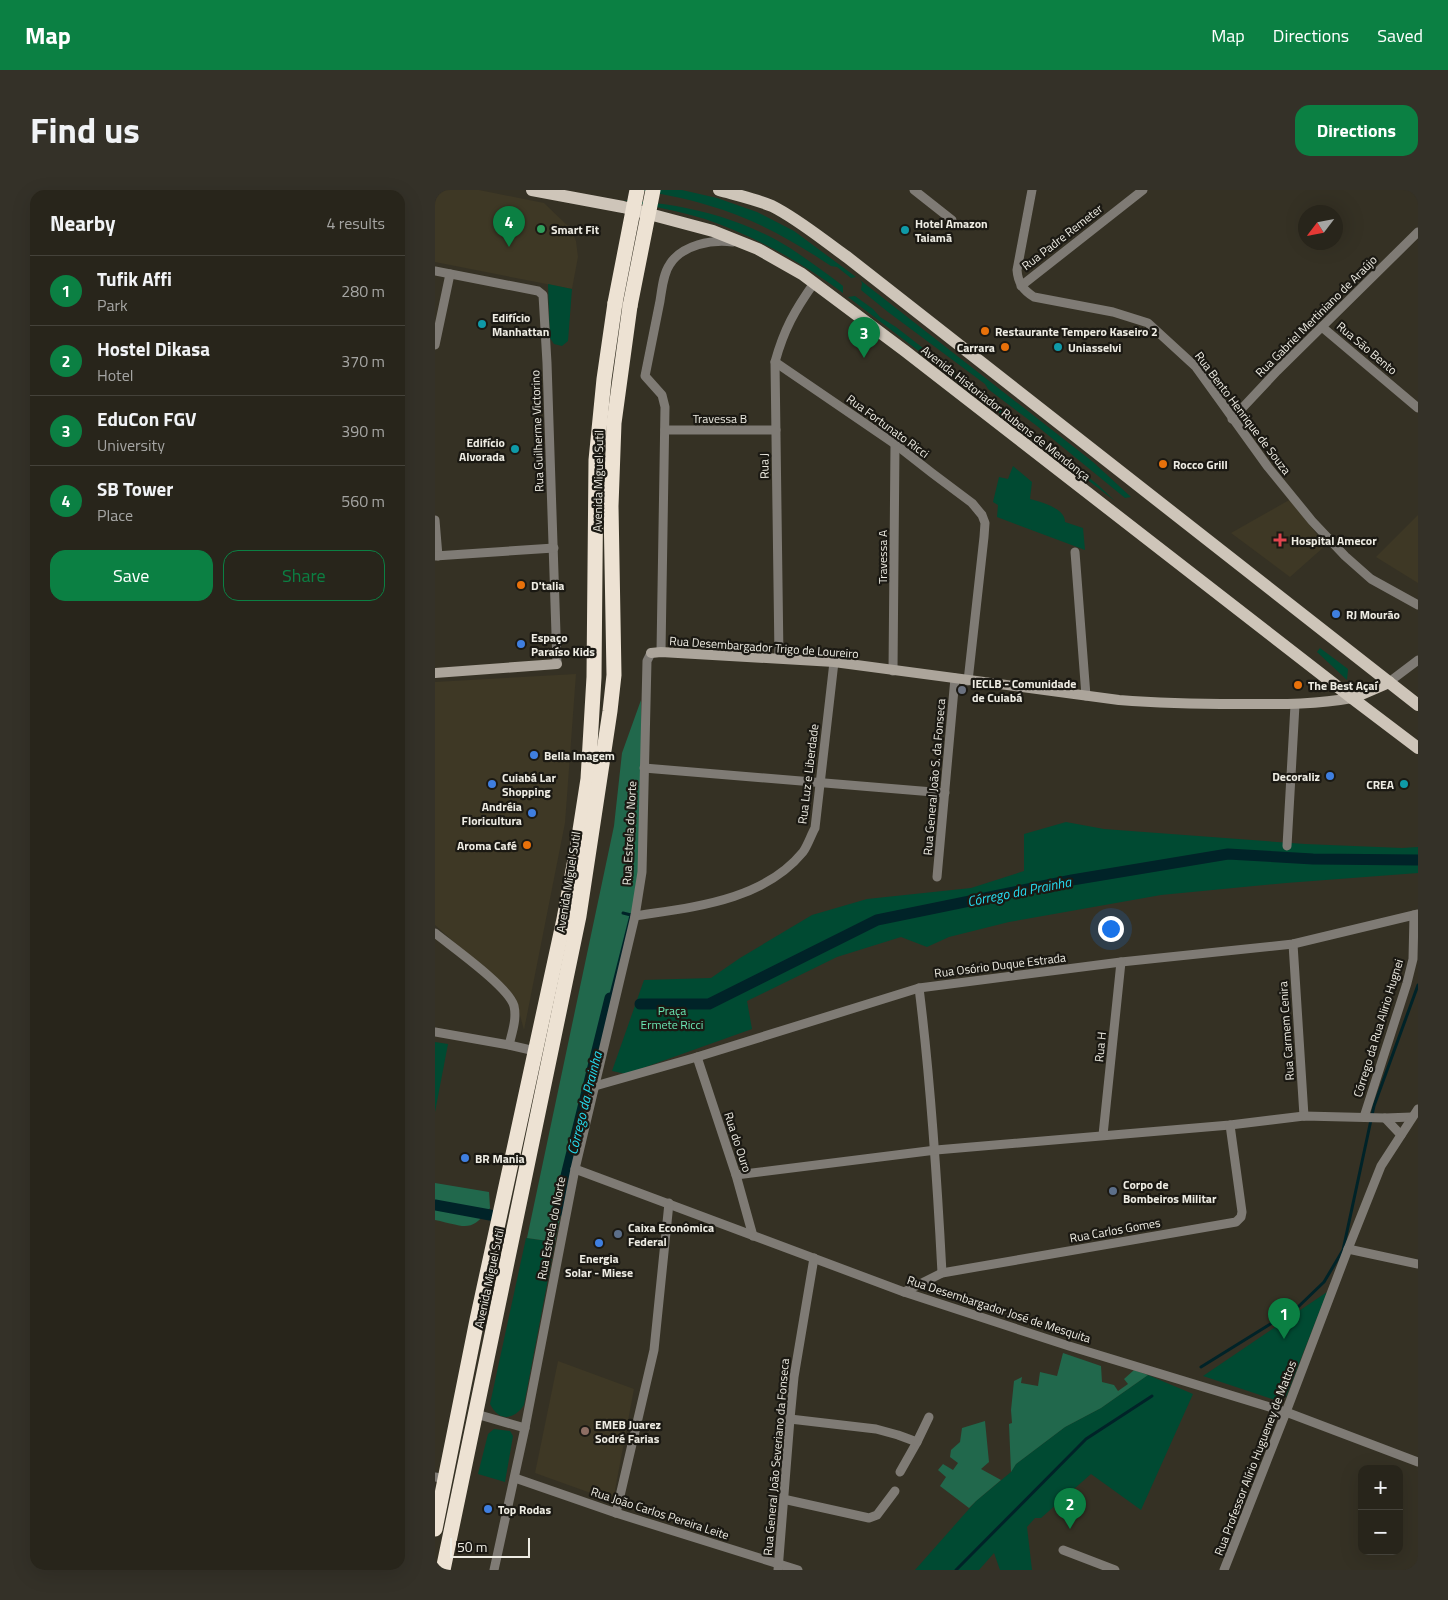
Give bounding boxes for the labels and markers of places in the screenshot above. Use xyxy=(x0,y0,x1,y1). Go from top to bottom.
pin: 4 xyxy=(493,206,525,247)
place label: Hotel Amazon Taiamã xyxy=(915,214,988,247)
place label: Smart Fit xyxy=(551,220,600,239)
marker: Smart Fit xyxy=(535,223,547,235)
marker: Hotel Amazon Taiamã xyxy=(899,224,911,236)
place label: Edifício Manhattan xyxy=(492,308,549,341)
pin: 3 xyxy=(848,317,880,358)
marker: Edifício Manhattan xyxy=(476,318,488,330)
place label: Restaurante Tempero Kaseiro 2 xyxy=(995,322,1158,341)
marker: Restaurante Tempero Kaseiro 2 xyxy=(979,325,991,337)
place label: Carrara xyxy=(957,338,995,357)
place label: Uniasselvi xyxy=(1068,338,1121,357)
marker: Carrara xyxy=(999,341,1011,353)
marker: Uniasselvi xyxy=(1052,341,1064,353)
place label: Edifício Alvorada xyxy=(459,433,505,466)
marker: Edifício Alvorada xyxy=(509,443,521,455)
place label: Rocco Grill xyxy=(1173,455,1228,474)
marker: Rocco Grill xyxy=(1157,458,1169,470)
place label: Hospital Amecor xyxy=(1291,531,1377,550)
marker: Hospital Amecor xyxy=(1273,533,1287,547)
place label: D'talia xyxy=(531,576,565,595)
marker: D'talia xyxy=(515,579,527,591)
place label: RJ Mourão xyxy=(1346,605,1400,624)
marker: RJ Mourão xyxy=(1330,608,1342,620)
place label: Espaço Paraíso Kids xyxy=(531,628,595,661)
marker: Espaço Paraíso Kids xyxy=(515,638,527,650)
place label: IECLB - Comunidade de Cuiabá xyxy=(972,674,1076,707)
place label: The Best Açaí xyxy=(1308,676,1378,695)
marker: The Best Açaí xyxy=(1292,679,1304,691)
marker: IECLB - Comunidade de Cuiabá xyxy=(956,684,968,696)
place label: Bella Imagem xyxy=(544,746,615,765)
marker: Bella Imagem xyxy=(528,749,540,761)
place label: Decoraliz xyxy=(1272,767,1320,786)
place label: Cuiabá Lar Shopping xyxy=(502,768,556,801)
marker: Decoraliz xyxy=(1324,770,1336,782)
place label: CREA xyxy=(1366,775,1395,794)
marker: Cuiabá Lar Shopping xyxy=(486,778,498,790)
marker: CREA xyxy=(1398,778,1410,790)
place label: Andréia Floricultura xyxy=(462,797,522,830)
marker: Andréia Floricultura xyxy=(526,807,538,819)
place label: Aroma Café xyxy=(457,836,517,855)
marker: Aroma Café xyxy=(521,839,533,851)
place label: BR Mania xyxy=(475,1149,525,1168)
marker: BR Mania xyxy=(459,1152,471,1164)
place label: Corpo de Bombeiros Militar xyxy=(1123,1175,1217,1208)
marker: Corpo de Bombeiros Militar xyxy=(1107,1185,1119,1197)
place label: Caixa Econômica Federal xyxy=(628,1218,714,1251)
marker: Caixa Econômica Federal xyxy=(612,1228,624,1240)
marker: Energia Solar - Miese xyxy=(593,1237,605,1249)
place label: Energia Solar - Miese xyxy=(565,1249,633,1282)
pin: 1 xyxy=(1268,1298,1300,1339)
place label: EMEB Juarez Sodré Farias xyxy=(595,1415,661,1448)
marker: EMEB Juarez Sodré Farias xyxy=(579,1425,591,1437)
pin: 2 xyxy=(1054,1488,1086,1529)
place label: Top Rodas xyxy=(498,1500,551,1519)
marker: Top Rodas xyxy=(482,1503,494,1515)

